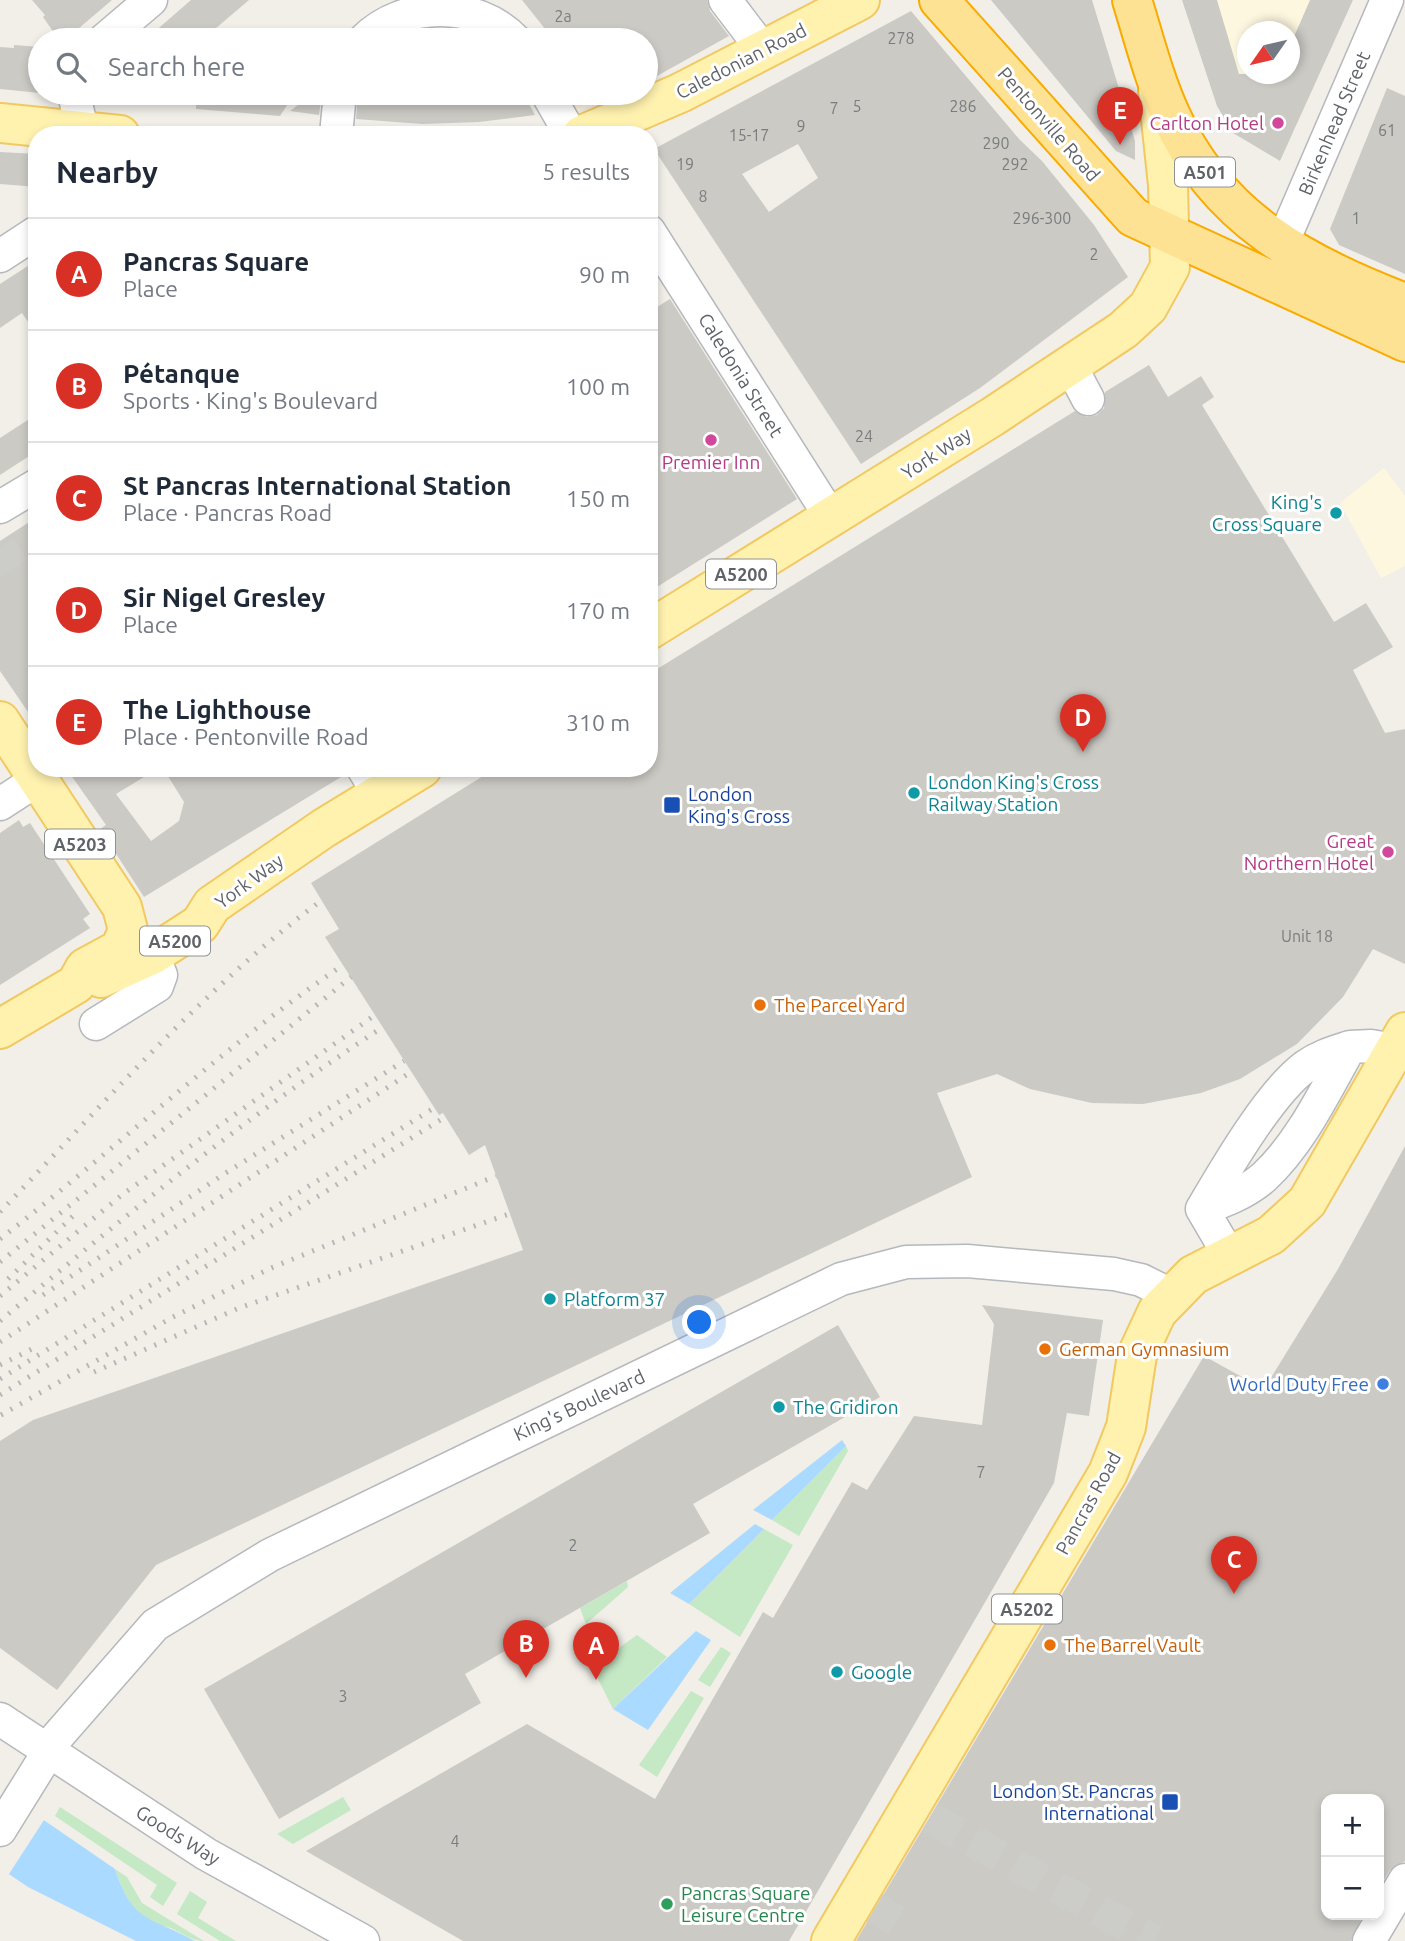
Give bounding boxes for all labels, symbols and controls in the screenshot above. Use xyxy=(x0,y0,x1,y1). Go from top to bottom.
house number: 2a xyxy=(554,7,572,25)
street label: Caledonian Road xyxy=(672,19,810,103)
north arrow xyxy=(1237,21,1300,84)
search box xyxy=(28,28,658,105)
house number: 278 xyxy=(887,29,915,47)
street label: Birkenhead Street xyxy=(1294,47,1374,198)
icon: search xyxy=(52,48,90,86)
text: Search here xyxy=(108,52,245,81)
street label: Pentonville Road xyxy=(993,62,1105,186)
pin: E xyxy=(1097,87,1143,145)
house number: 5 xyxy=(852,97,862,115)
house number: 286 xyxy=(949,97,977,115)
house number: 7 xyxy=(829,99,839,117)
place label: Carlton Hotel xyxy=(1149,112,1264,134)
marker: Carlton Hotel xyxy=(1270,115,1286,131)
house number: 9 xyxy=(796,117,806,135)
house number: 61 xyxy=(1378,121,1396,139)
house number: 15-17 xyxy=(729,126,769,144)
house number: 290 xyxy=(982,134,1010,152)
text: Nearby xyxy=(56,155,158,189)
house number: 19 xyxy=(676,155,694,173)
house number: 292 xyxy=(1001,155,1029,173)
road number: A501 xyxy=(1175,158,1235,187)
text: 5 results xyxy=(542,159,630,184)
house number: 8 xyxy=(698,187,708,205)
house number: 296-300 xyxy=(1013,209,1071,227)
house number: 1 xyxy=(1351,209,1361,227)
house number: 2 xyxy=(1089,245,1099,263)
text: Pancras Square xyxy=(123,247,309,276)
text: A xyxy=(71,262,87,287)
text: 90 m xyxy=(579,262,630,287)
text: Place xyxy=(123,276,178,301)
street label: Caledonia Street xyxy=(694,309,788,441)
text: Pétanque xyxy=(123,359,240,388)
text: B xyxy=(71,374,87,399)
text: 100 m xyxy=(566,374,630,399)
text: Sports · King's Boulevard xyxy=(123,388,378,413)
street label: York Way xyxy=(897,422,975,484)
house number: 24 xyxy=(855,427,873,445)
marker: Premier Inn xyxy=(703,432,719,448)
place label: Premier Inn xyxy=(662,451,760,473)
text: St Pancras International Station xyxy=(123,471,512,500)
text: C xyxy=(72,486,86,511)
text: 150 m xyxy=(566,486,630,511)
place label: King's Cross Square xyxy=(1212,491,1322,535)
text: Place · Pancras Road xyxy=(123,500,332,525)
marker: King's Cross Square xyxy=(1328,505,1344,521)
road number: A5200 xyxy=(706,560,776,588)
text: Sir Nigel Gresley xyxy=(123,583,325,612)
text: D xyxy=(71,598,87,623)
text: 170 m xyxy=(566,598,630,623)
text: Place xyxy=(123,612,178,637)
pin: D xyxy=(1060,694,1106,752)
text: The Lighthouse xyxy=(123,695,312,724)
text: E xyxy=(72,710,86,735)
text: 310 m xyxy=(566,710,630,735)
text: Place · Pentonville Road xyxy=(123,724,369,749)
place label: London King's Cross Railway Station xyxy=(928,771,1099,815)
place label: London King's Cross xyxy=(688,783,790,827)
marker: London King's Cross Railway Station xyxy=(906,785,922,801)
marker: London King's Cross xyxy=(662,795,682,815)
road number: A5203 xyxy=(45,830,115,858)
place label: Great Northern Hotel xyxy=(1244,830,1375,874)
marker: Great Northern Hotel xyxy=(1380,844,1396,860)
street label: York Way xyxy=(211,849,287,913)
road number: A5200 xyxy=(140,926,210,956)
house number: Unit 18 xyxy=(1281,927,1333,945)
place label: The Parcel Yard xyxy=(774,994,905,1016)
marker: The Parcel Yard xyxy=(752,997,768,1013)
place label: Platform 37 xyxy=(564,1288,665,1310)
marker: Platform 37 xyxy=(542,1291,558,1307)
your location xyxy=(682,1305,716,1339)
place label: German Gymnasium xyxy=(1059,1338,1229,1360)
marker: German Gymnasium xyxy=(1037,1341,1053,1357)
street label: King's Boulevard xyxy=(510,1365,648,1445)
place label: World Duty Free xyxy=(1230,1373,1369,1395)
marker: World Duty Free xyxy=(1375,1376,1391,1392)
place label: The Gridiron xyxy=(793,1396,899,1418)
marker: The Gridiron xyxy=(771,1399,787,1415)
street label: Pancras Road xyxy=(1051,1448,1125,1558)
house number: 7 xyxy=(976,1463,986,1481)
house number: 2 xyxy=(568,1536,578,1554)
pin: C xyxy=(1211,1536,1257,1594)
road number: A5202 xyxy=(992,1594,1062,1624)
pin: B xyxy=(503,1620,549,1678)
pin: A xyxy=(573,1622,619,1680)
place label: The Barrel Vault xyxy=(1064,1634,1202,1656)
marker: The Barrel Vault xyxy=(1042,1637,1058,1653)
place label: Google xyxy=(851,1661,912,1683)
marker: Google xyxy=(829,1664,845,1680)
house number: 3 xyxy=(338,1687,348,1705)
place label: London St. Pancras International xyxy=(992,1780,1154,1824)
marker: London St. Pancras International xyxy=(1160,1792,1180,1812)
map controls xyxy=(1321,1794,1384,1920)
button: + xyxy=(1321,1794,1384,1857)
street label: Goods Way xyxy=(132,1801,224,1869)
house number: 4 xyxy=(450,1832,460,1850)
button: − xyxy=(1321,1857,1384,1920)
place label: Pancras Square Leisure Centre xyxy=(681,1882,811,1926)
marker: Pancras Square Leisure Centre xyxy=(659,1896,675,1912)

